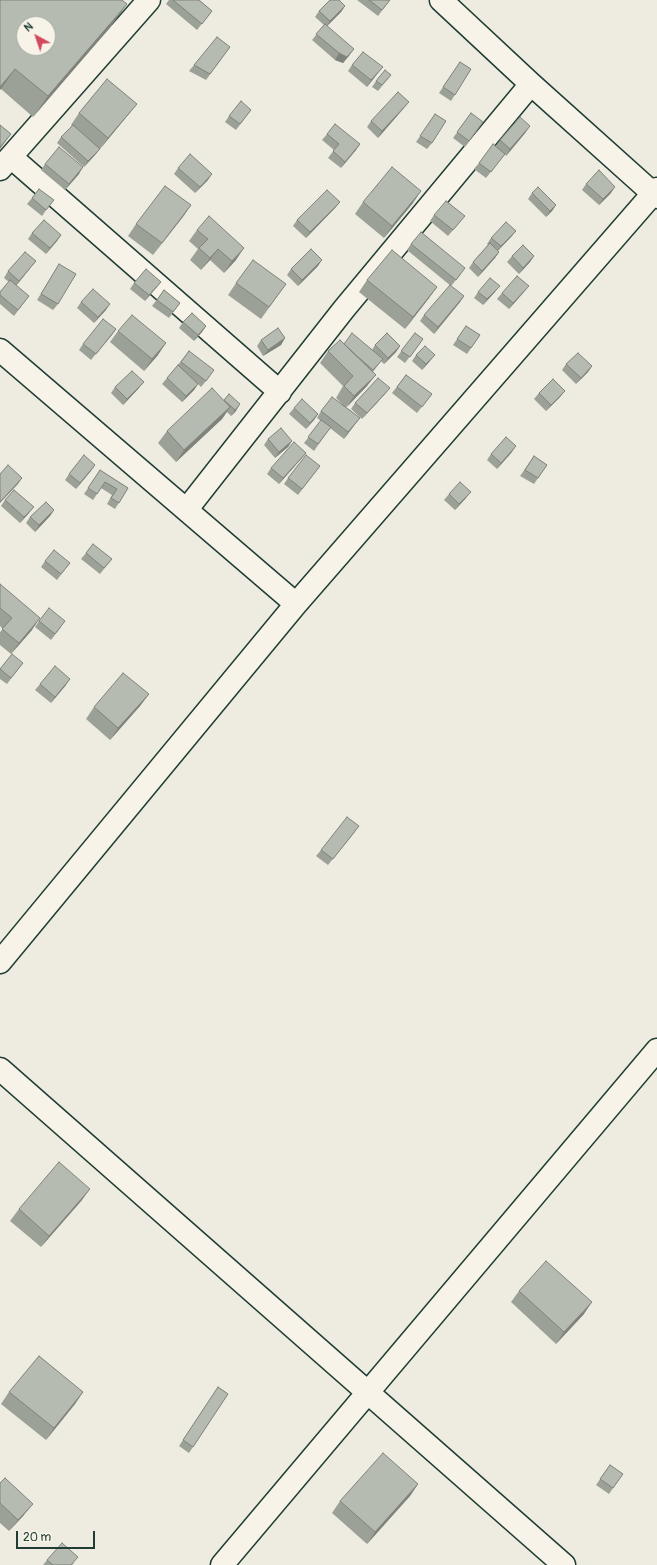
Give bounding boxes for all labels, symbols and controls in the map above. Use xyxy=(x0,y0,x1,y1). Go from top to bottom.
north arrow xyxy=(16,16,56,56)
text: N xyxy=(22,20,36,35)
scale bar xyxy=(18,1523,97,1549)
text: 20 m xyxy=(23,1530,51,1545)

